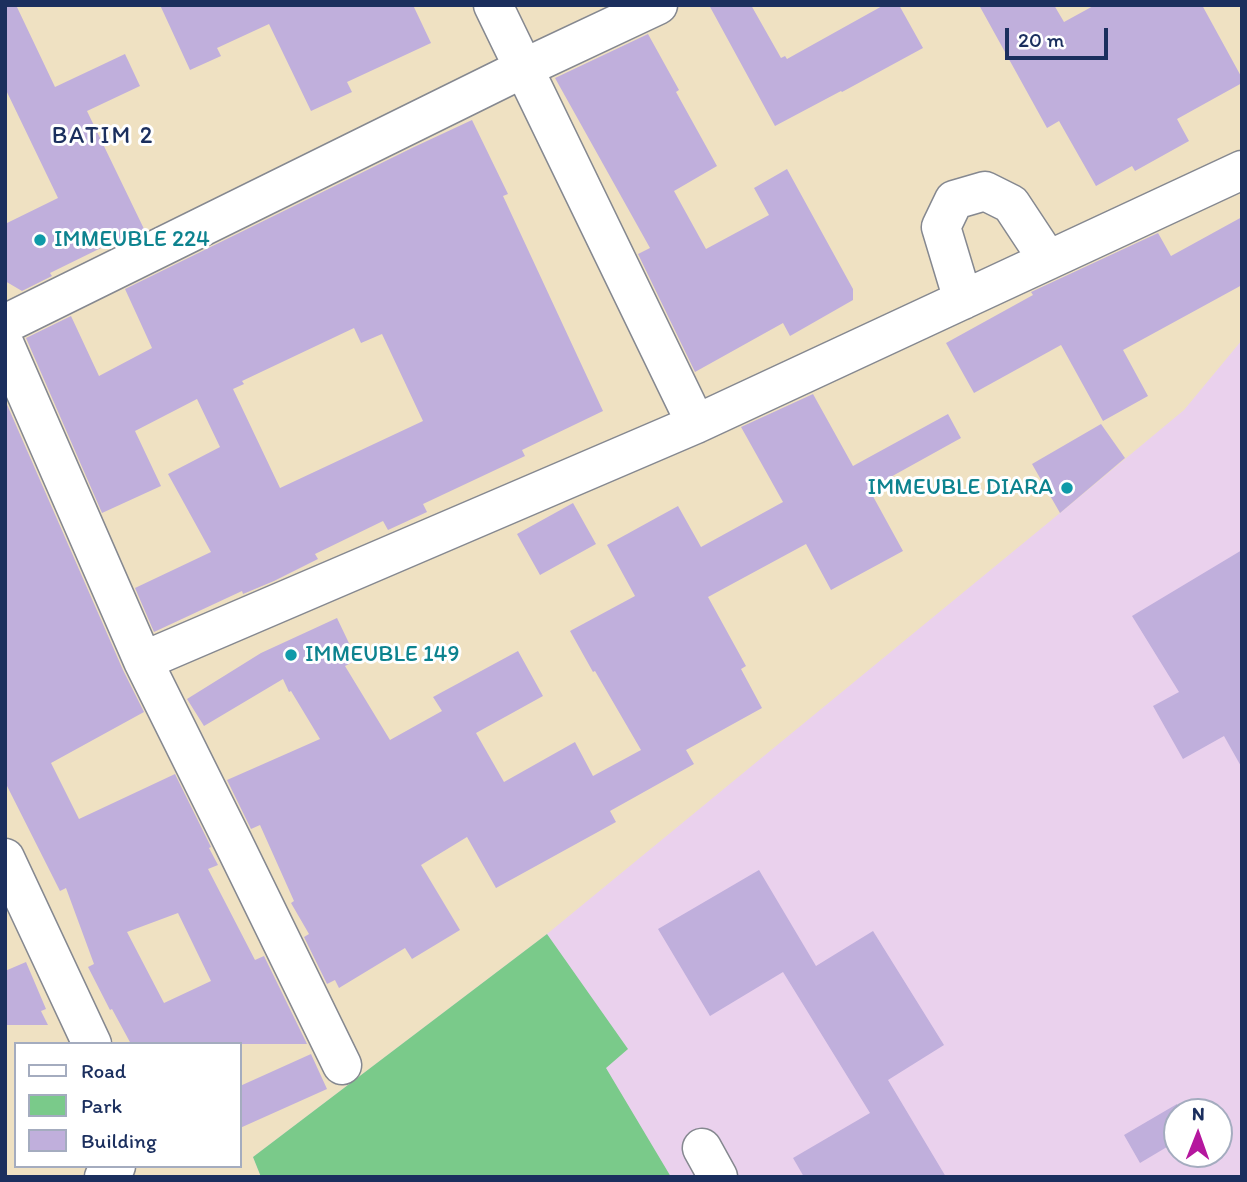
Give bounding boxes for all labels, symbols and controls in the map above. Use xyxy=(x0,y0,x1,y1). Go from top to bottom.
scale bar xyxy=(1009,14,1112,58)
text: 20 m xyxy=(1018,27,1064,52)
district label: BATIM 2 xyxy=(53,123,153,151)
place label: IMMEUBLE 224 xyxy=(54,226,210,254)
marker: IMMEUBLE 224 xyxy=(32,232,48,248)
place label: IMMEUBLE DIARA xyxy=(868,474,1053,502)
marker: IMMEUBLE DIARA xyxy=(1059,480,1075,496)
place label: IMMEUBLE 149 xyxy=(305,641,459,669)
marker: IMMEUBLE 149 xyxy=(283,647,299,663)
legend xyxy=(14,1042,242,1168)
text: Road xyxy=(81,1058,126,1083)
text: Park xyxy=(81,1093,122,1118)
north arrow xyxy=(1163,1098,1233,1168)
text: N xyxy=(1192,1102,1205,1125)
text: Building xyxy=(81,1128,157,1153)

